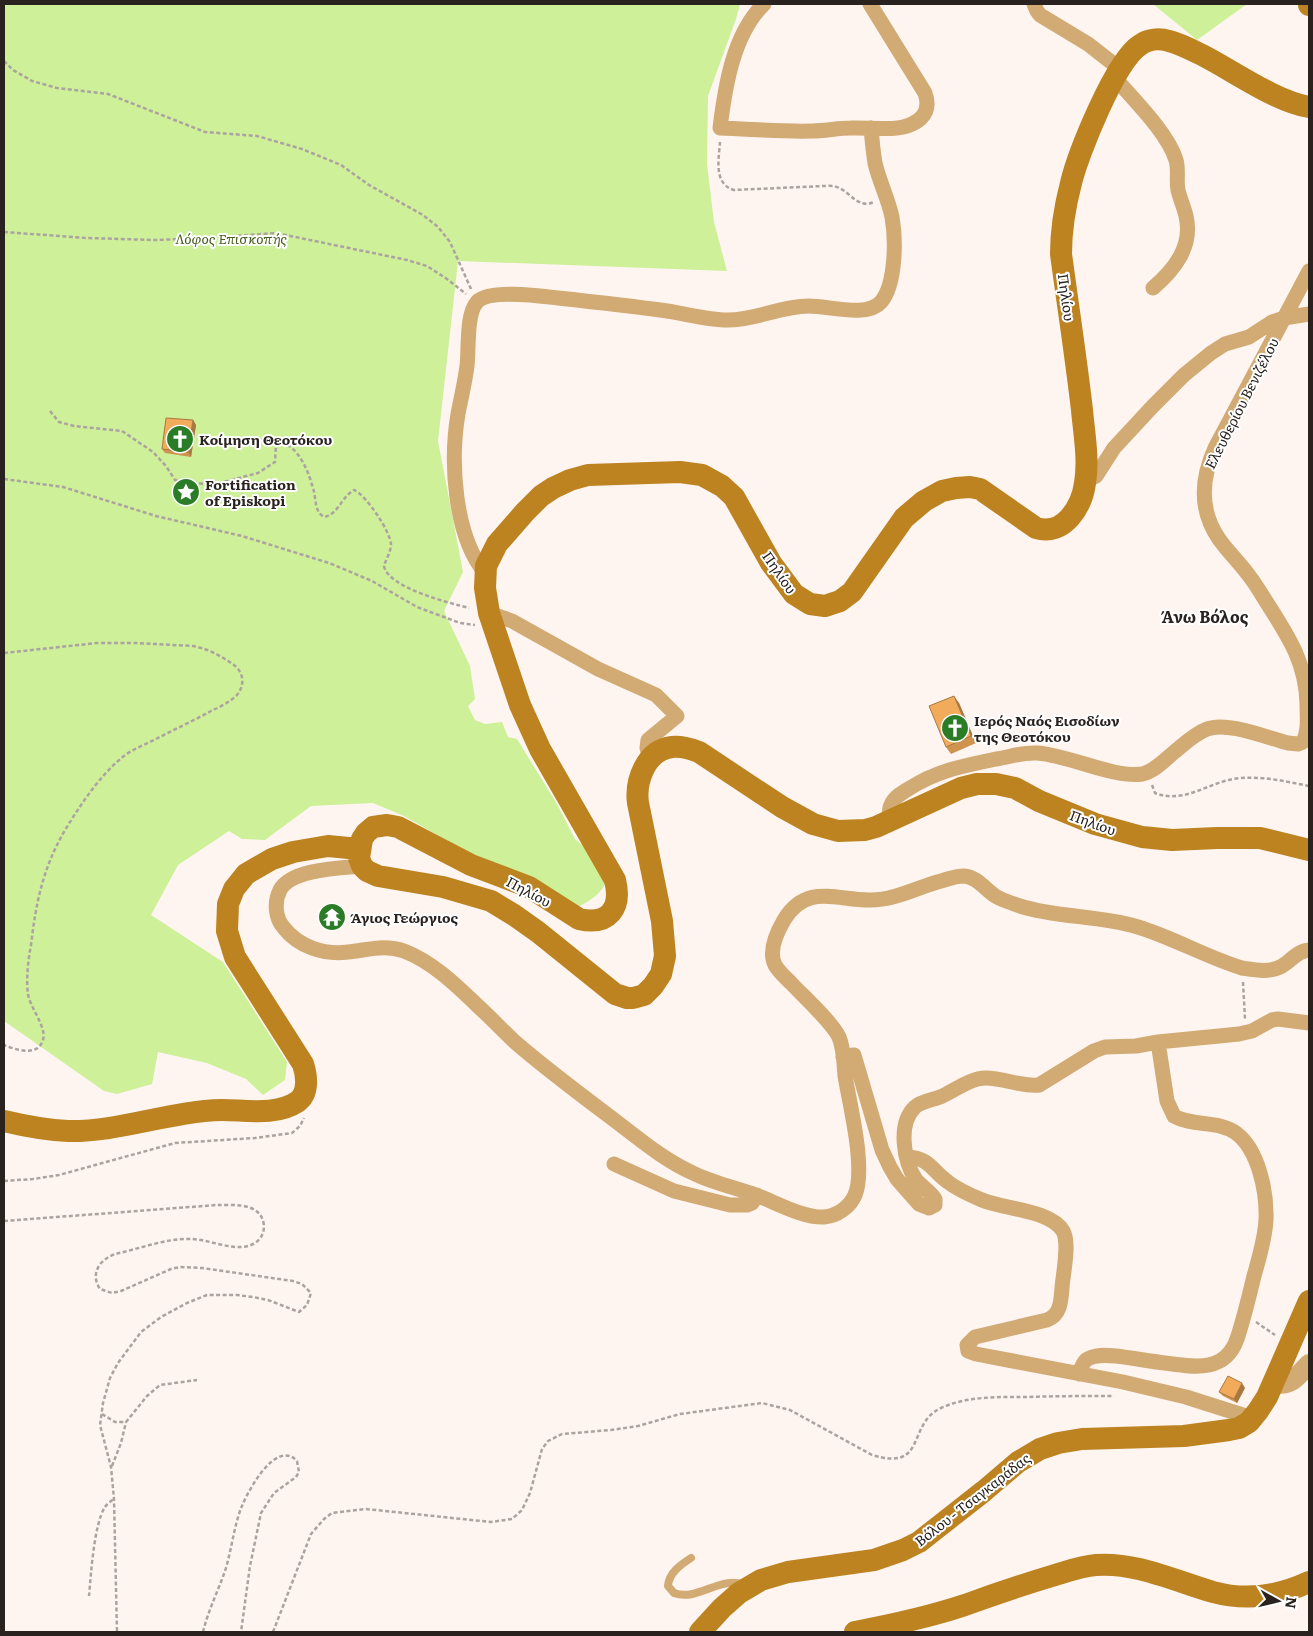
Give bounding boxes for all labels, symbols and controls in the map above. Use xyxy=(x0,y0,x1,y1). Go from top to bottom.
park label: Λόφος Επισκοπής xyxy=(175,228,287,248)
street label: Πηλίου xyxy=(1054,272,1080,322)
street label: Ελευθερίου Βενιζέλου xyxy=(1199,334,1283,472)
church icon: Κοίμηση Θεοτόκου xyxy=(165,424,195,454)
place label: Κοίμηση Θεοτόκου xyxy=(199,429,332,449)
place label: Fortification of Episkopi xyxy=(205,474,296,510)
place icon: Fortification of Episkopi xyxy=(171,477,201,507)
street label: Πηλίου xyxy=(758,547,802,597)
district label: Άνω Βόλος xyxy=(1161,604,1249,628)
place label: Ιερός Ναός Εισοδίων της Θεοτόκου xyxy=(974,710,1120,746)
church icon: Ιερός Ναός Εισοδίων της Θεοτόκου xyxy=(940,713,970,743)
street label: Πηλίου xyxy=(1067,804,1119,840)
street label: Πηλίου xyxy=(503,871,555,911)
temple icon: Άγιος Γεώργιος xyxy=(317,902,347,932)
place label: Άγιος Γεώργιος xyxy=(350,907,458,927)
street label: Βόλου - Τσαγκαράδας xyxy=(910,1448,1034,1550)
north arrow xyxy=(1253,1576,1303,1626)
text: N xyxy=(1281,1596,1303,1610)

